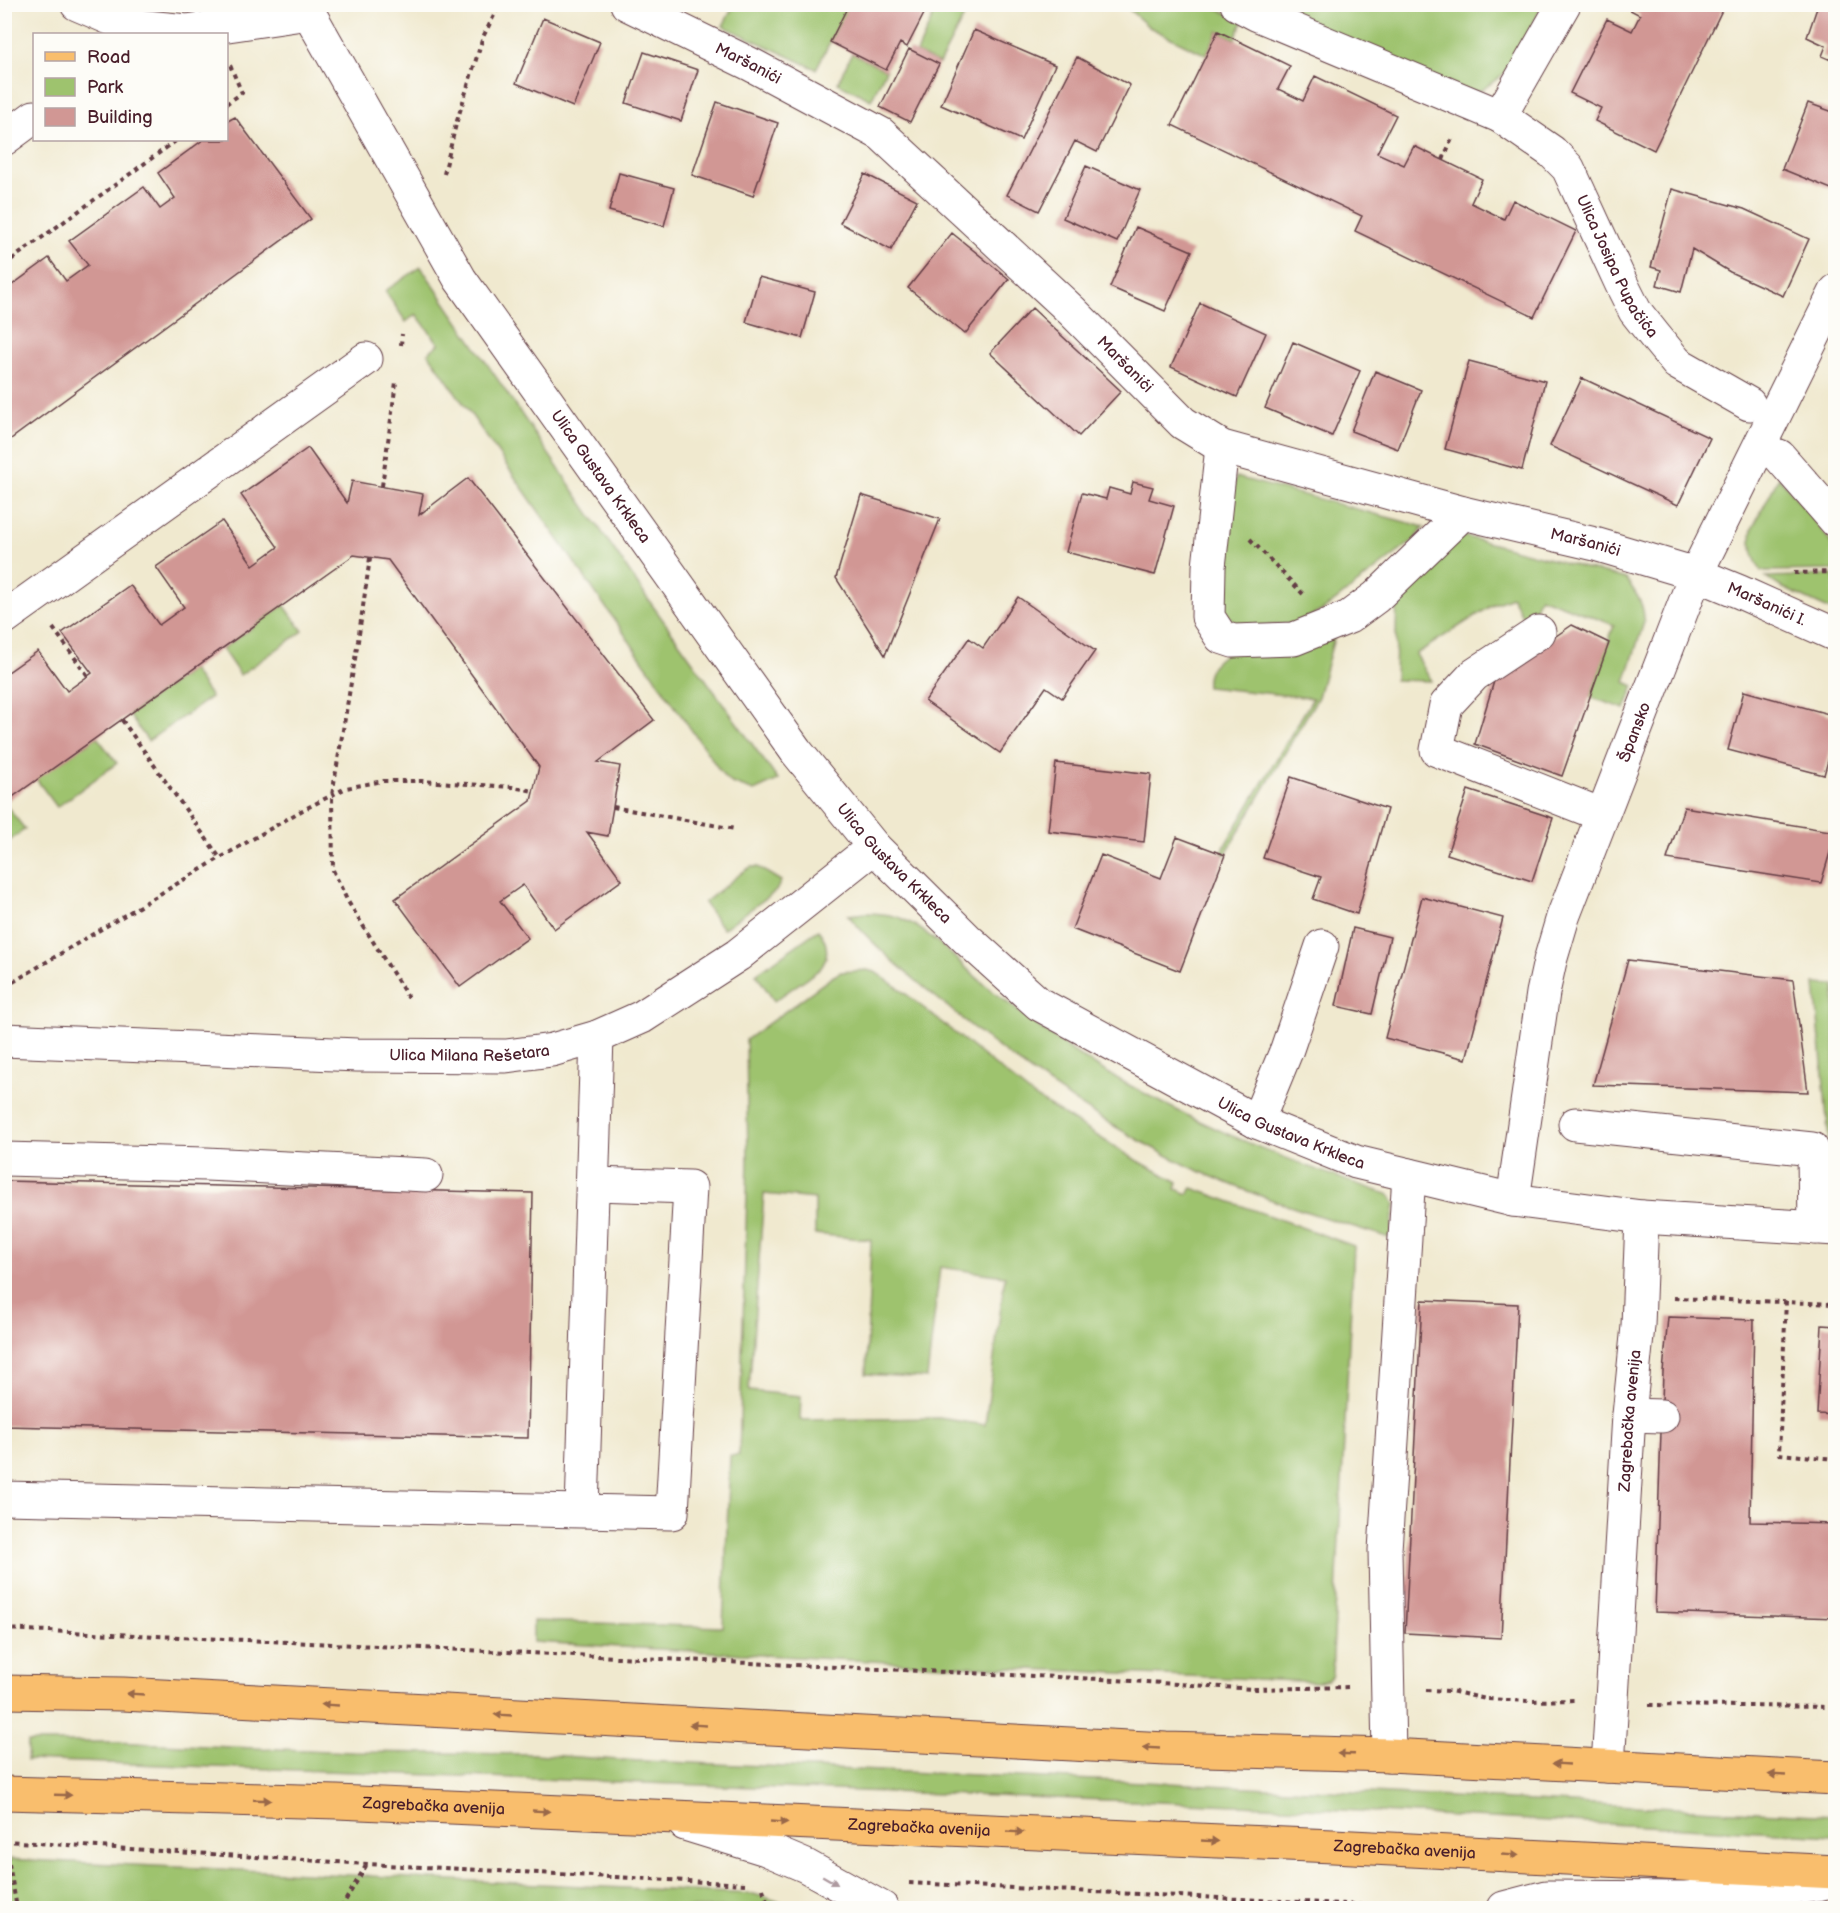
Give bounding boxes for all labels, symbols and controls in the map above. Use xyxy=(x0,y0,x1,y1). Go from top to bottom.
legend xyxy=(33,33,228,141)
street label: Maršanići xyxy=(712,39,784,88)
text: Road xyxy=(87,47,131,68)
text: Park xyxy=(87,77,123,98)
text: Building xyxy=(87,107,153,128)
street label: Ulica Josipa Pupačića xyxy=(1572,192,1662,342)
street label: Maršanići xyxy=(1093,332,1157,397)
street label: Ulica Gustava Krkleca xyxy=(547,407,654,547)
street label: Maršanići xyxy=(1548,524,1623,561)
street label: Maršanići I. xyxy=(1725,578,1809,630)
street label: Špansko xyxy=(1613,700,1655,765)
street label: Ulica Gustava Krkleca xyxy=(833,799,955,928)
street label: Ulica Milana Rešetara xyxy=(389,1041,551,1066)
street label: Ulica Gustava Krkleca xyxy=(1214,1093,1366,1173)
street label: Zagrebačka avenija xyxy=(1615,1349,1645,1493)
one-way arrow xyxy=(126,1690,145,1699)
one-way arrow xyxy=(321,1701,340,1710)
one-way arrow xyxy=(493,1710,512,1719)
one-way arrow xyxy=(688,1721,707,1730)
one-way arrow xyxy=(1141,1744,1160,1753)
one-way arrow xyxy=(1336,1749,1355,1759)
one-way arrow xyxy=(1552,1759,1571,1769)
one-way arrow xyxy=(1768,1770,1787,1779)
one-way arrow xyxy=(53,1790,72,1799)
street label: Zagrebačka avenija xyxy=(361,1794,505,1819)
one-way arrow xyxy=(252,1795,271,1805)
one-way arrow xyxy=(531,1807,550,1816)
street label: Zagrebačka avenija xyxy=(847,1815,991,1840)
one-way arrow xyxy=(769,1817,788,1826)
one-way arrow xyxy=(1006,1828,1025,1837)
one-way arrow xyxy=(1201,1836,1220,1845)
street label: Zagrebačka avenija xyxy=(1332,1836,1476,1863)
one-way arrow xyxy=(1500,1850,1519,1859)
one-way arrow xyxy=(822,1875,839,1885)

